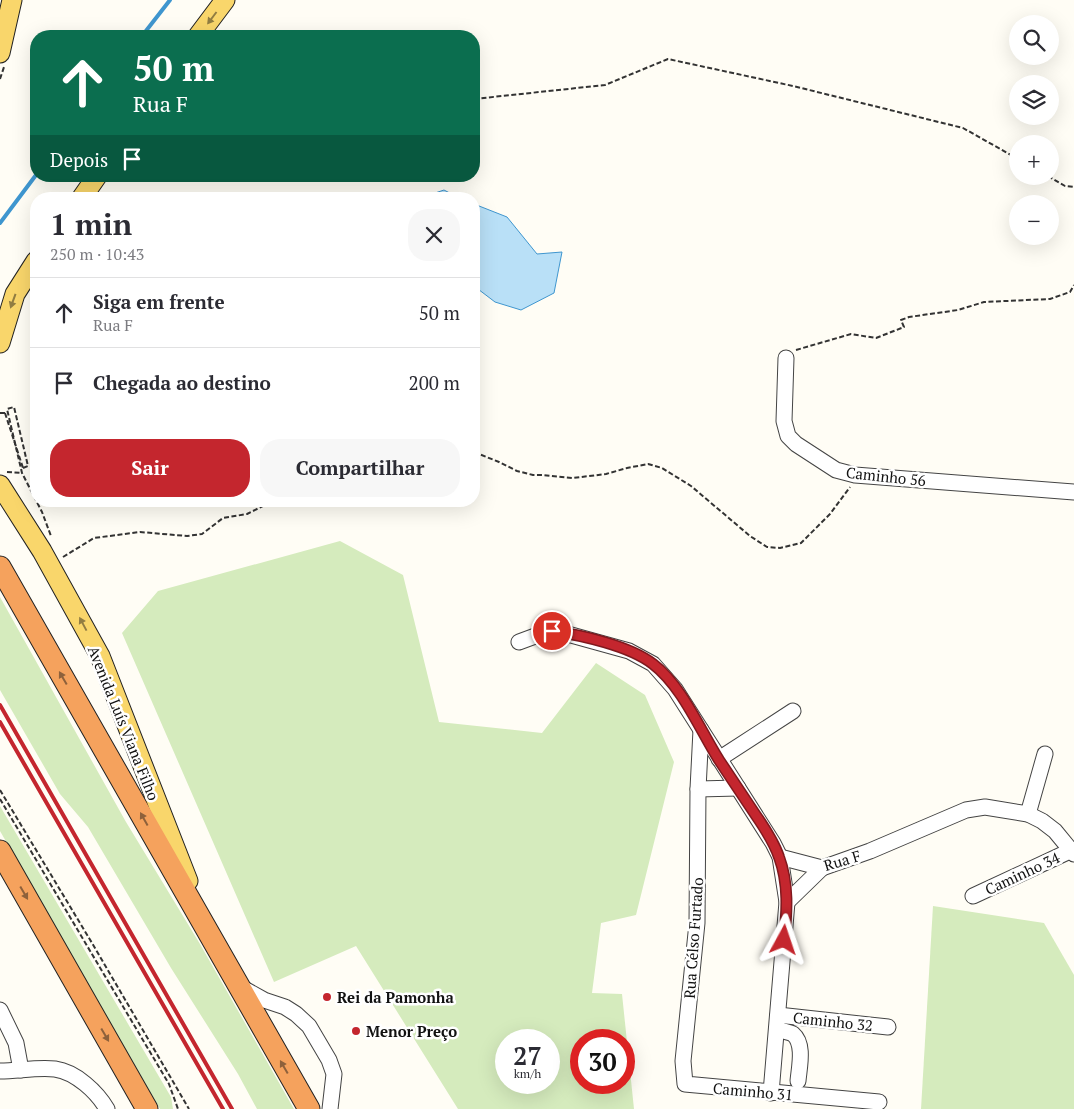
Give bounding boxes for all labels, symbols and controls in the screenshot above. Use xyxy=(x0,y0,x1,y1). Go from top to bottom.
one-way arrow xyxy=(207,11,217,25)
map controls xyxy=(1009,15,1059,245)
button: search xyxy=(1009,15,1059,65)
text: 50 m xyxy=(133,45,214,91)
icon: ahead xyxy=(50,50,115,115)
button: layers xyxy=(1009,75,1059,125)
text: Rua F xyxy=(133,89,188,118)
button: + xyxy=(1009,135,1059,185)
icon: arrive xyxy=(118,145,146,173)
text: Depois xyxy=(50,147,108,172)
button: − xyxy=(1009,195,1059,245)
text: 1 min xyxy=(50,204,132,244)
button: close xyxy=(408,209,460,261)
text: 250 m · 10:43 xyxy=(50,243,144,265)
text: Siga em frente xyxy=(93,289,225,314)
one-way arrow xyxy=(9,293,16,308)
icon: ahead xyxy=(50,299,78,327)
text: 50 m xyxy=(419,300,460,325)
text: Rua F xyxy=(93,314,133,336)
icon: arrive xyxy=(50,369,78,397)
text: Chegada ao destino xyxy=(93,370,271,395)
text: 200 m xyxy=(409,370,460,395)
button: Sair xyxy=(50,439,250,497)
button: Compartilhar xyxy=(260,439,460,497)
street label: Caminho 56 xyxy=(845,462,927,490)
pin xyxy=(531,610,573,652)
one-way arrow xyxy=(79,617,87,632)
icon: arrive xyxy=(538,617,566,645)
street label: Avenida Luís Viana Filho xyxy=(84,643,164,803)
one-way arrow xyxy=(59,671,68,684)
one-way arrow xyxy=(139,812,148,826)
street label: Rua F xyxy=(821,845,863,875)
street label: Caminho 34 xyxy=(981,847,1063,899)
street label: Rua Célso Furtado xyxy=(679,877,707,999)
one-way arrow xyxy=(20,886,28,901)
position arrow xyxy=(757,913,809,965)
place label: Rei da Pamonha xyxy=(337,987,454,1007)
marker: Rei da Pamonha xyxy=(321,991,333,1003)
street label: Caminho 32 xyxy=(792,1007,874,1035)
place label: Menor Preço xyxy=(366,1021,457,1041)
marker: Menor Preço xyxy=(350,1025,362,1037)
one-way arrow xyxy=(100,1028,109,1041)
speed limit sign: 30 xyxy=(570,1029,635,1094)
text: 27 xyxy=(513,1039,542,1072)
one-way arrow xyxy=(280,1060,289,1073)
text: km/h xyxy=(514,1066,541,1081)
street label: Caminho 31 xyxy=(712,1078,794,1104)

